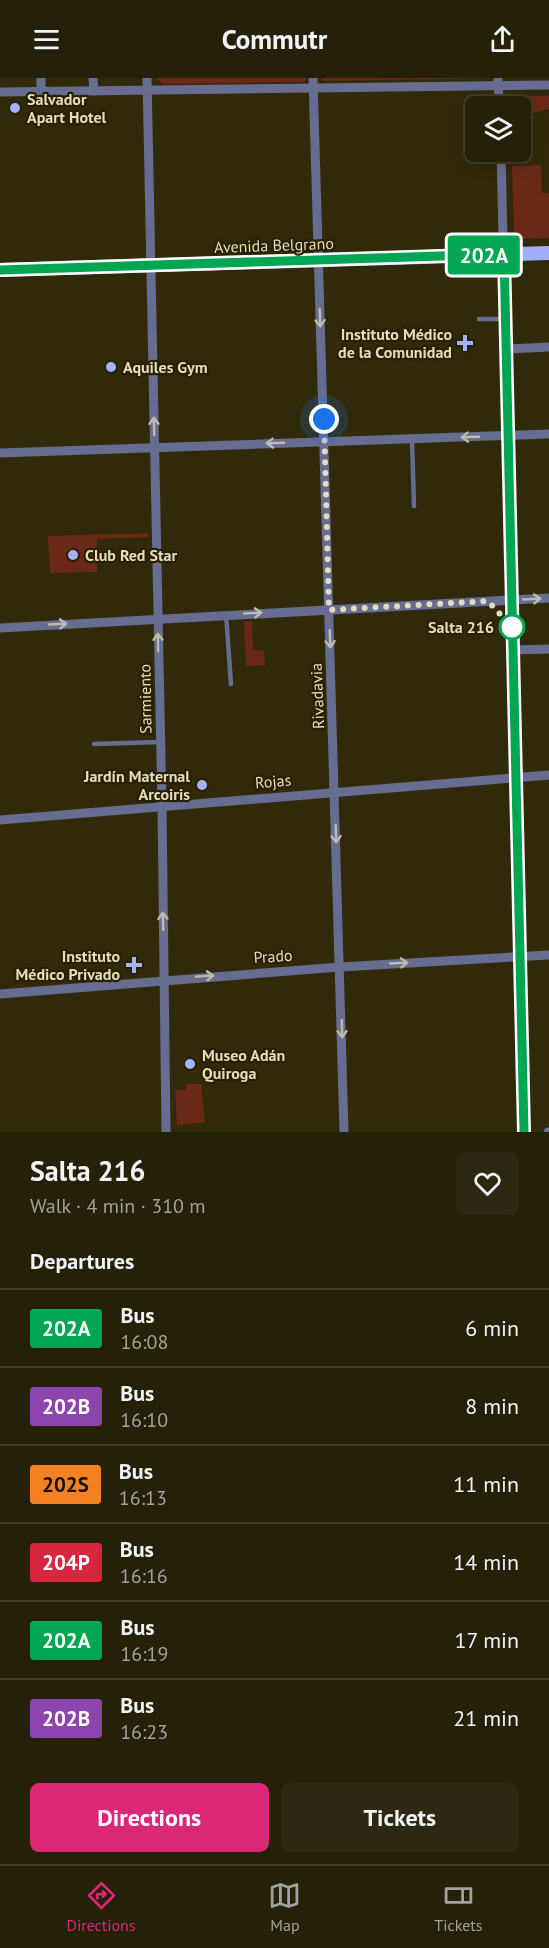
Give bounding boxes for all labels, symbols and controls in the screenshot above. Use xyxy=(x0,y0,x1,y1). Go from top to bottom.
text: Commutr xyxy=(222,22,327,56)
icon: menu xyxy=(30,23,63,56)
icon: share xyxy=(486,23,519,56)
place label: Salvador Apart Hotel xyxy=(27,89,107,127)
map controls xyxy=(465,96,531,162)
button: layers xyxy=(465,96,531,162)
marker: Salvador Apart Hotel xyxy=(8,101,22,115)
street label: Avenida Belgrano xyxy=(214,233,334,257)
line badge: 202A xyxy=(442,236,526,274)
text: 202A xyxy=(460,242,508,269)
one-way arrow xyxy=(314,308,326,328)
place label: Instituto Médico de la Comunidad xyxy=(338,324,452,362)
marker: Instituto Médico de la Comunidad xyxy=(456,334,474,352)
place label: Aquiles Gym xyxy=(123,357,208,377)
marker: Aquiles Gym xyxy=(104,360,118,374)
your location xyxy=(309,404,339,434)
one-way arrow xyxy=(148,416,160,436)
one-way arrow xyxy=(460,431,480,443)
one-way arrow xyxy=(265,438,285,449)
place label: Club Red Star xyxy=(85,545,178,565)
marker: Club Red Star xyxy=(66,548,80,562)
one-way arrow xyxy=(521,593,541,604)
one-way arrow xyxy=(243,608,263,619)
marker: Salta 216 xyxy=(499,614,525,640)
place label: Salta 216 xyxy=(428,617,494,637)
one-way arrow xyxy=(48,619,68,630)
one-way arrow xyxy=(324,629,336,649)
one-way arrow xyxy=(153,632,164,652)
street label: Rivadavia xyxy=(306,663,328,729)
street label: Sarmiento xyxy=(134,664,156,734)
place label: Jardín Maternal Arcoiris xyxy=(83,766,190,804)
street label: Rojas xyxy=(254,769,292,793)
marker: Jardín Maternal Arcoiris xyxy=(195,778,209,792)
one-way arrow xyxy=(330,823,342,843)
one-way arrow xyxy=(157,911,169,931)
street label: Prado xyxy=(253,945,293,967)
place label: Instituto Médico Privado xyxy=(15,946,120,984)
marker: Instituto Médico Privado xyxy=(125,956,143,974)
one-way arrow xyxy=(389,958,409,969)
one-way arrow xyxy=(194,971,214,982)
one-way arrow xyxy=(336,1018,348,1038)
place label: Museo Adán Quiroga xyxy=(202,1045,285,1083)
marker: Museo Adán Quiroga xyxy=(183,1057,197,1071)
text: Salta 216 xyxy=(30,1152,145,1189)
button: heart xyxy=(456,1152,519,1215)
text: Walk · 4 min · 310 m xyxy=(30,1193,206,1219)
text: Departures xyxy=(30,1247,134,1275)
text: Bus xyxy=(120,1301,155,1329)
text: 6 min xyxy=(465,1314,519,1342)
text: 202A xyxy=(42,1315,90,1342)
text: 16:08 xyxy=(120,1329,168,1355)
text: Bus xyxy=(120,1379,154,1407)
text: 8 min xyxy=(465,1392,519,1420)
text: 202B xyxy=(42,1393,90,1420)
text: 16:10 xyxy=(120,1407,168,1433)
text: Bus xyxy=(119,1457,153,1485)
text: 11 min xyxy=(453,1470,519,1498)
text: 202S xyxy=(42,1471,89,1498)
text: 16:13 xyxy=(119,1485,167,1511)
text: Bus xyxy=(120,1535,154,1563)
text: 14 min xyxy=(453,1548,519,1576)
text: 204P xyxy=(42,1549,90,1576)
text: 16:16 xyxy=(120,1563,168,1589)
text: Bus xyxy=(120,1613,155,1641)
text: 17 min xyxy=(455,1626,519,1654)
text: 202A xyxy=(42,1627,90,1654)
text: 16:19 xyxy=(120,1641,168,1667)
text: Bus xyxy=(120,1691,154,1719)
text: 21 min xyxy=(453,1704,519,1732)
text: 202B xyxy=(42,1705,90,1732)
text: 16:23 xyxy=(120,1719,168,1745)
button: Directions xyxy=(30,1783,269,1852)
button: Tickets xyxy=(281,1783,519,1852)
tab: Directions xyxy=(66,1879,136,1935)
tab: Map xyxy=(268,1879,301,1935)
tab: Tickets xyxy=(434,1879,483,1935)

